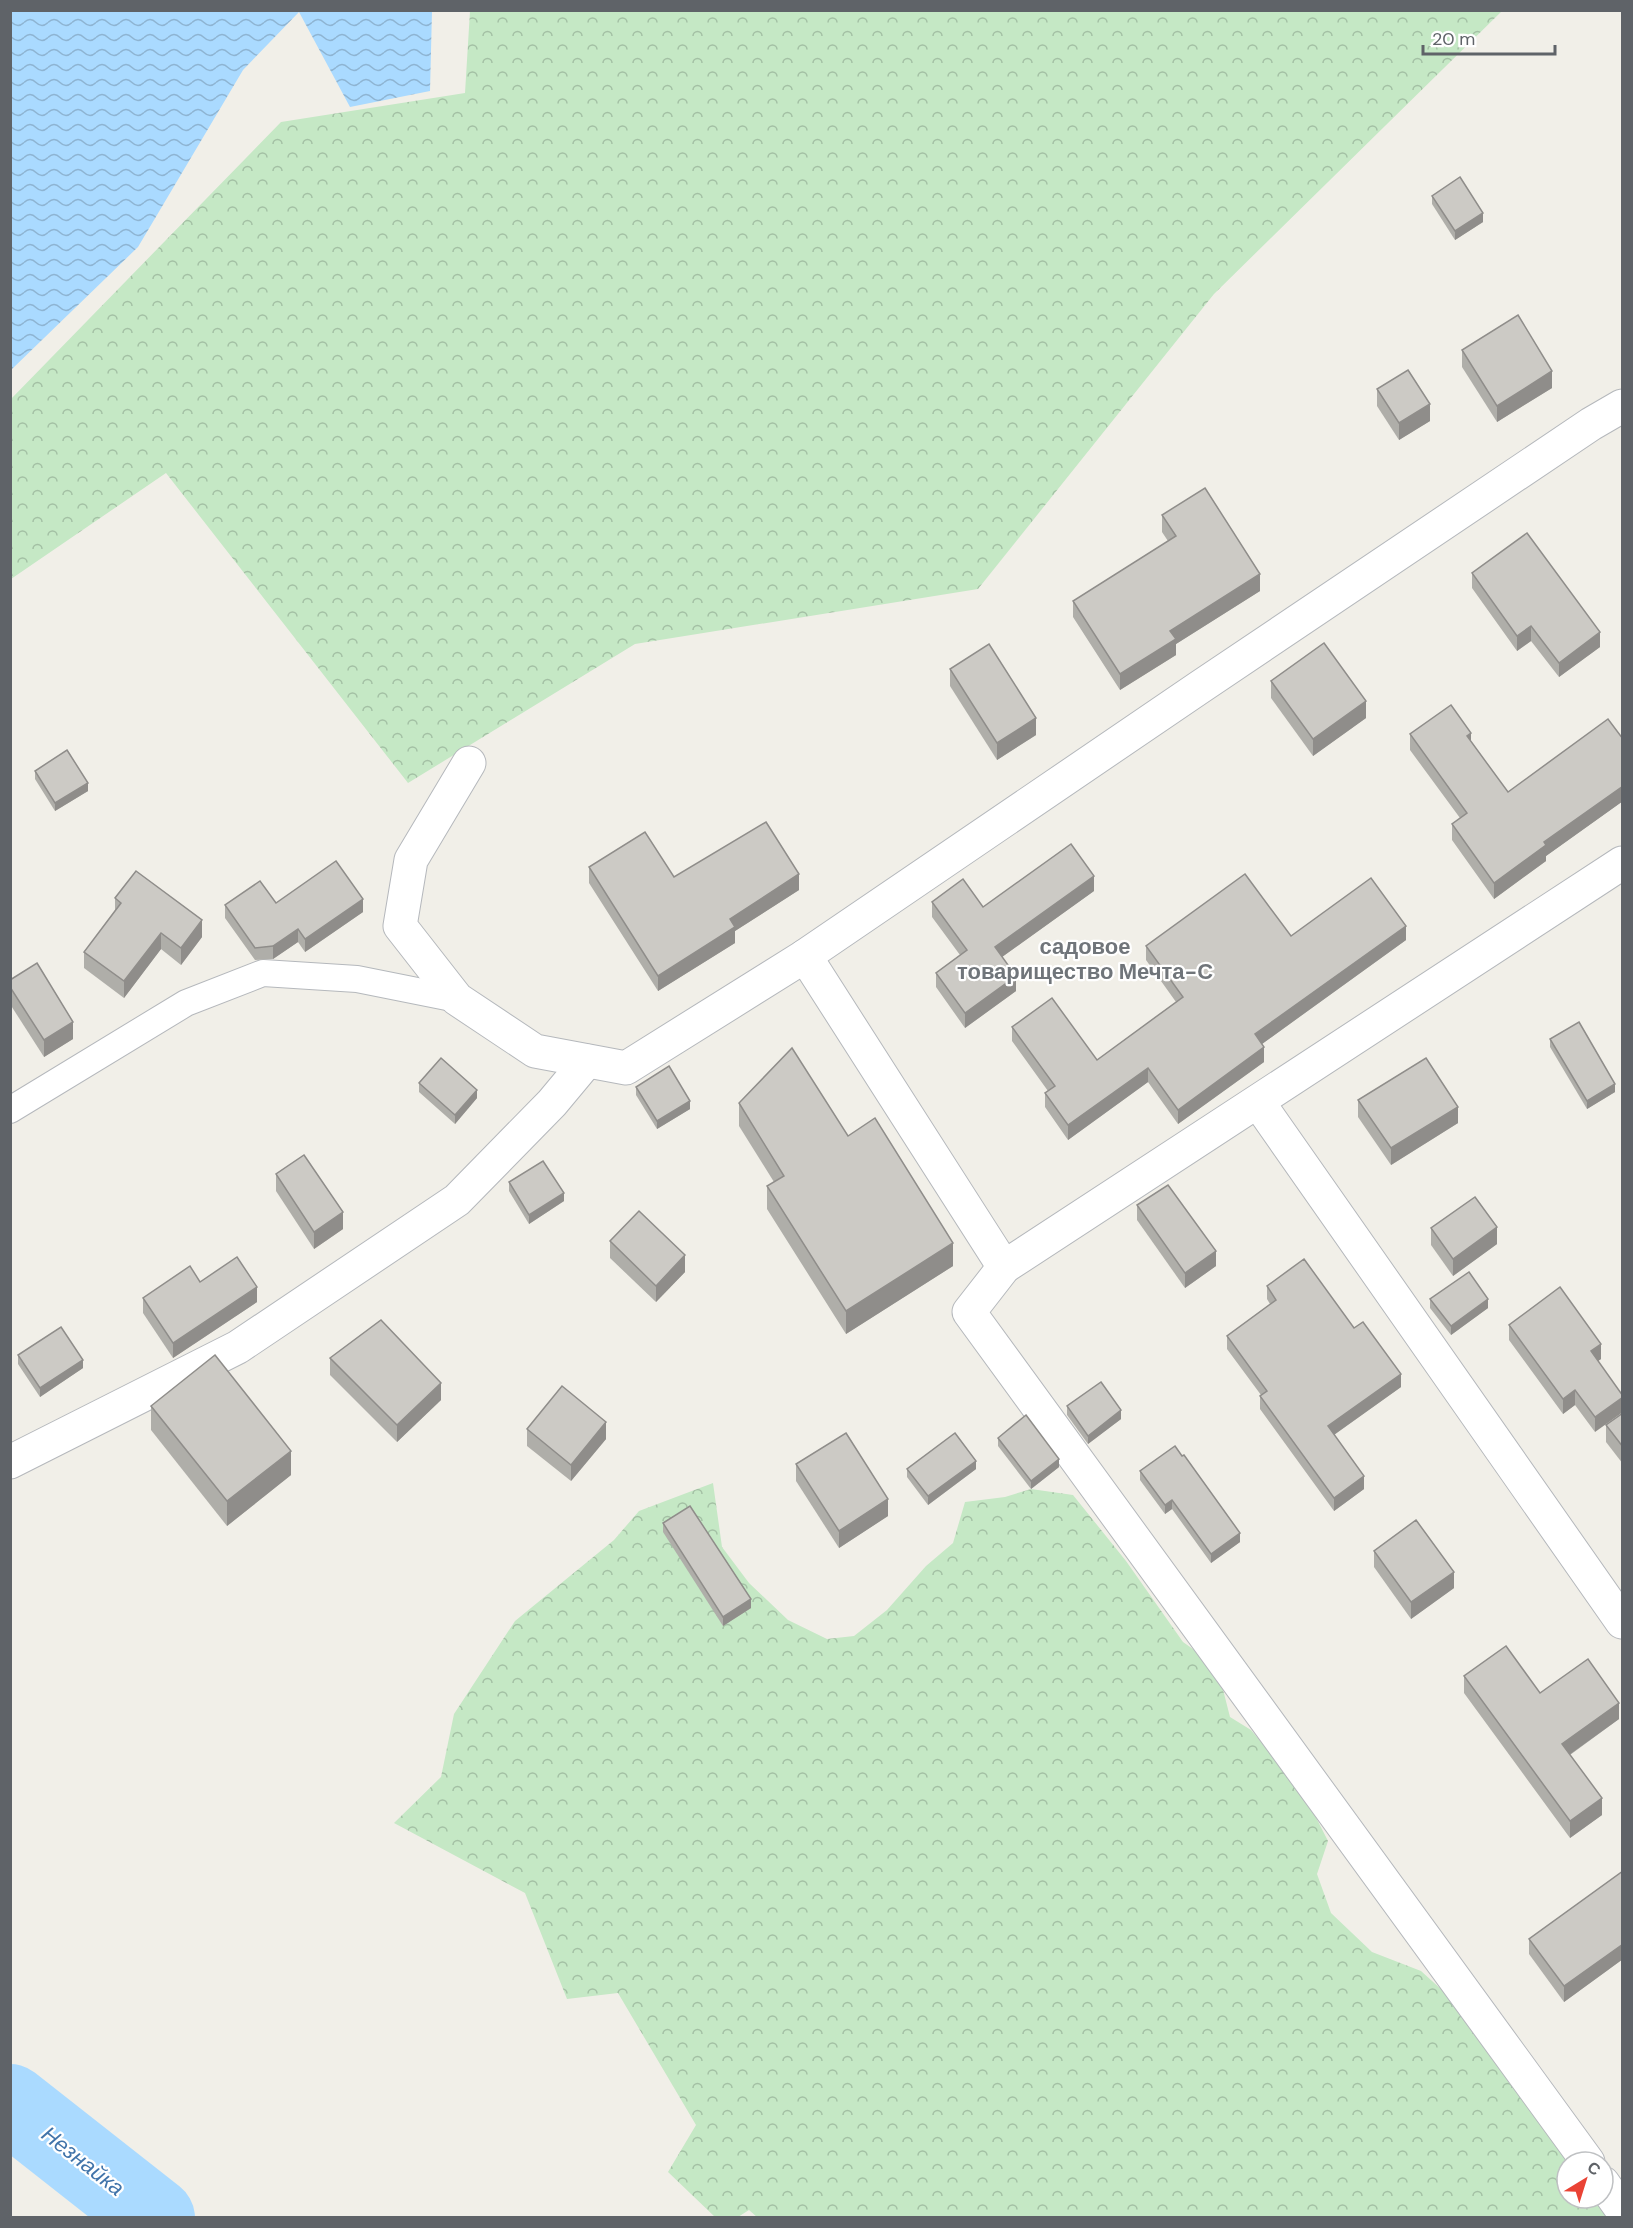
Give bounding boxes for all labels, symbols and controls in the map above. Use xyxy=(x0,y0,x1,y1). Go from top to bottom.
scale bar xyxy=(1423,18,1555,56)
text: 20 m xyxy=(1432,27,1475,51)
district label: садовое товарищество Мечта-С xyxy=(957,932,1213,986)
water label: Незнайка xyxy=(36,2120,130,2202)
north arrow xyxy=(1555,2150,1615,2210)
text: С xyxy=(1583,2157,1605,2181)

